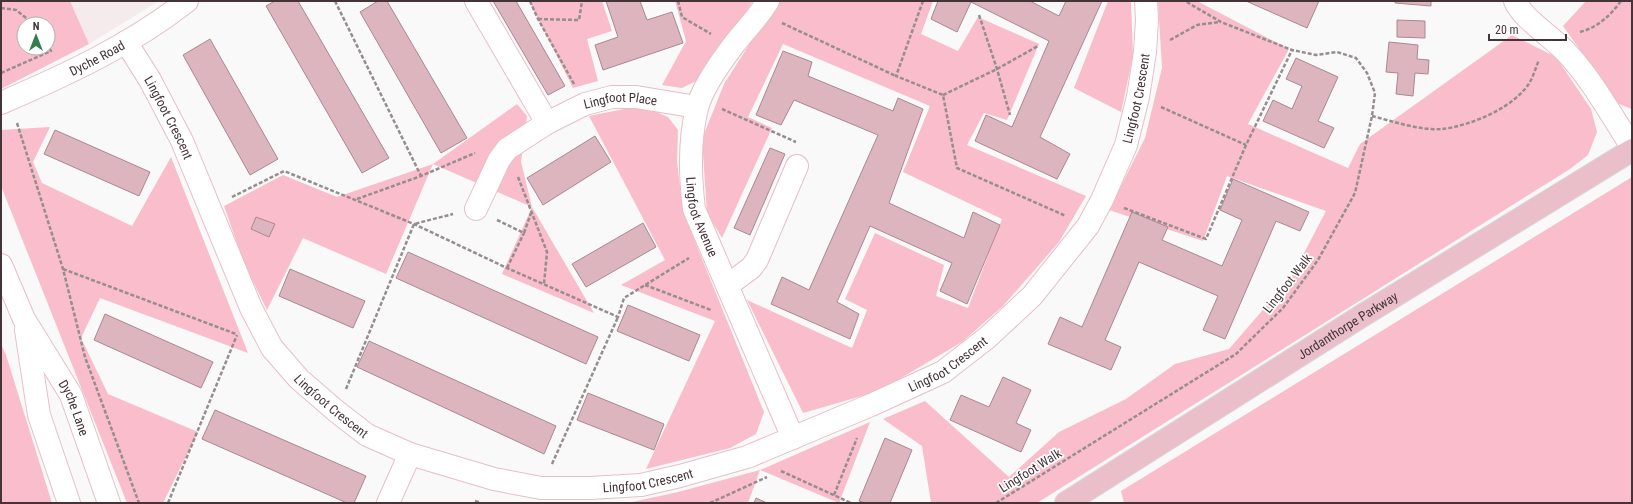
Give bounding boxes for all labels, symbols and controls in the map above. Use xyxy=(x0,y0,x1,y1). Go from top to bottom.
north arrow xyxy=(16,16,56,56)
scale bar xyxy=(1489,16,1566,42)
text: N xyxy=(33,20,40,33)
text: 20 m xyxy=(1495,23,1519,37)
street label: Dyche Road xyxy=(67,38,127,79)
street label: Lingfoot Crescent xyxy=(1120,52,1153,145)
street label: Lingfoot Crescent xyxy=(141,73,196,162)
street label: Lingfoot Place xyxy=(582,90,658,112)
street label: Lingfoot Avenue xyxy=(683,176,721,259)
street label: Lingfoot Walk xyxy=(1260,251,1315,316)
street label: Jordanthorpe Parkway xyxy=(1295,288,1401,362)
street label: Lingfoot Crescent xyxy=(906,333,991,395)
street label: Lingfoot Crescent xyxy=(291,372,371,441)
street label: Dyche Lane xyxy=(56,377,92,438)
street label: Lingfoot Walk xyxy=(996,445,1064,496)
street label: Lingfoot Crescent xyxy=(602,466,695,495)

